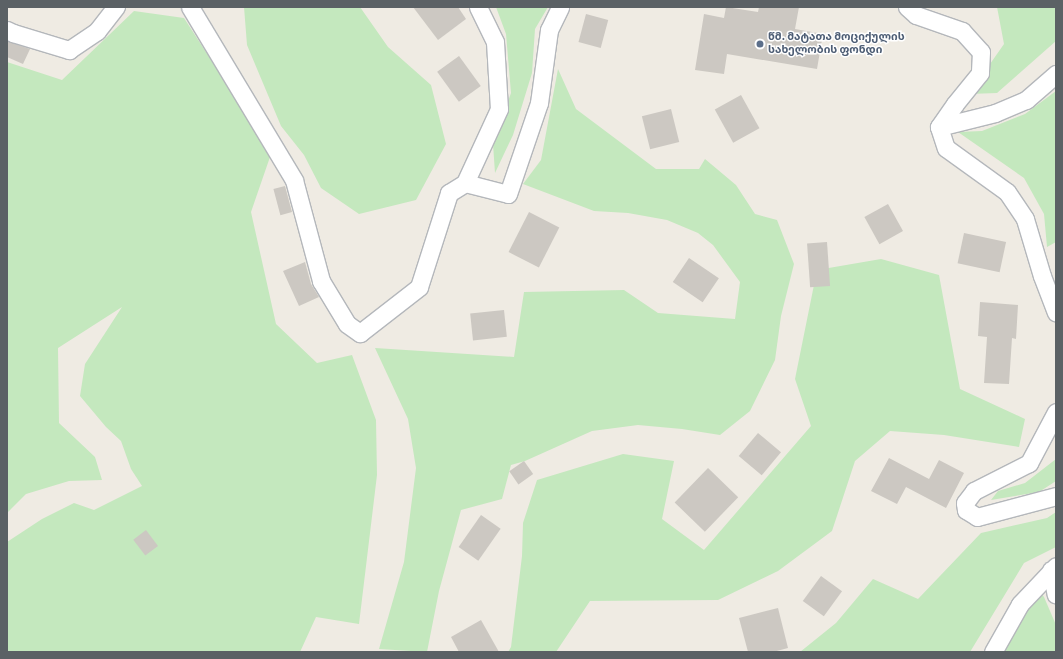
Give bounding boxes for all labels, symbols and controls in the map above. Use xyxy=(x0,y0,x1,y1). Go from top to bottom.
place label: წმ. მატათა მოციქულის სახელობის ფონდი xyxy=(768,31,905,57)
marker: წმ. მატათა მოციქულის სახელობის ფონდი xyxy=(755,39,765,49)

